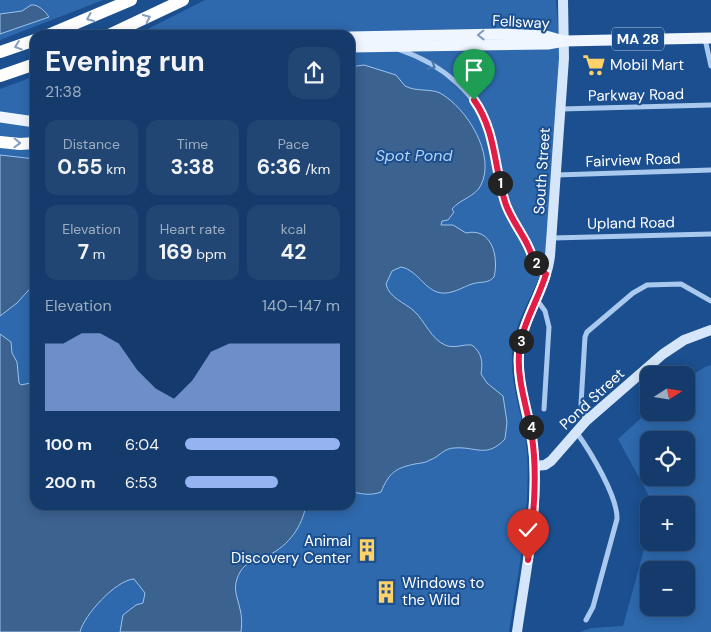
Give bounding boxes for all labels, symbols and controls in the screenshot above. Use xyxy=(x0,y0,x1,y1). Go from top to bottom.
street label: Fellsway xyxy=(492,11,551,34)
one-way arrow xyxy=(86,12,95,23)
one-way arrow xyxy=(142,14,151,24)
road number: MA 28 xyxy=(612,28,664,50)
one-way arrow xyxy=(477,29,485,40)
one-way arrow xyxy=(14,40,22,50)
text: Evening run xyxy=(45,43,205,80)
button: share xyxy=(288,47,340,99)
pin xyxy=(453,49,495,100)
supermarket icon: Mobil Mart xyxy=(581,52,607,78)
place label: Mobil Mart xyxy=(610,55,684,75)
icon: arrive xyxy=(460,56,488,84)
one-way arrow xyxy=(426,59,435,69)
text: 21:38 xyxy=(45,81,82,102)
street label: Parkway Road xyxy=(588,84,684,106)
street label: South Street xyxy=(529,127,555,215)
text: Distance xyxy=(63,135,120,153)
text: Time xyxy=(177,135,208,153)
text: Pace xyxy=(278,135,309,153)
one-way arrow xyxy=(14,138,22,149)
water label: Spot Pond xyxy=(376,145,454,166)
street label: Fairview Road xyxy=(585,148,681,172)
text: 0.55 xyxy=(57,153,103,181)
text: 3:38 xyxy=(171,153,214,181)
text: 6:36 xyxy=(257,153,301,181)
text: km xyxy=(103,160,126,178)
text: /km xyxy=(301,160,330,178)
pin: 1 xyxy=(488,170,512,196)
text: 1 xyxy=(498,174,503,192)
street label: Upland Road xyxy=(587,212,675,234)
text: Elevation xyxy=(62,220,121,238)
text: Heart rate xyxy=(160,220,225,238)
text: kcal xyxy=(281,220,306,238)
text: 7 xyxy=(78,238,89,266)
text: 169 xyxy=(159,238,193,266)
text: 42 xyxy=(281,238,306,266)
text: m xyxy=(89,245,105,263)
text: bpm xyxy=(193,245,226,263)
pin: 2 xyxy=(524,250,548,276)
text: 2 xyxy=(532,254,541,272)
text: Elevation xyxy=(45,295,112,316)
text: 140–147 m xyxy=(262,295,340,316)
pin: 3 xyxy=(508,328,534,354)
text: 3 xyxy=(517,332,526,350)
street label: Pond Street xyxy=(555,364,629,434)
north arrow xyxy=(640,366,695,421)
map controls xyxy=(640,366,695,616)
pin: 4 xyxy=(518,414,544,440)
text: 4 xyxy=(527,418,536,436)
button: locate xyxy=(640,431,695,486)
text: 100 m xyxy=(45,434,92,455)
text: 6:04 xyxy=(125,434,159,455)
text: 200 m xyxy=(45,472,96,493)
text: 6:53 xyxy=(125,472,158,493)
button: + xyxy=(640,496,695,551)
pin xyxy=(507,509,549,560)
icon: check xyxy=(514,516,542,544)
place label: Animal Discovery Center xyxy=(231,531,351,568)
building icon: Animal Discovery Center xyxy=(354,537,380,563)
button: − xyxy=(640,561,695,616)
place label: Windows to the Wild xyxy=(402,573,484,610)
building icon: Windows to the Wild xyxy=(373,579,399,605)

